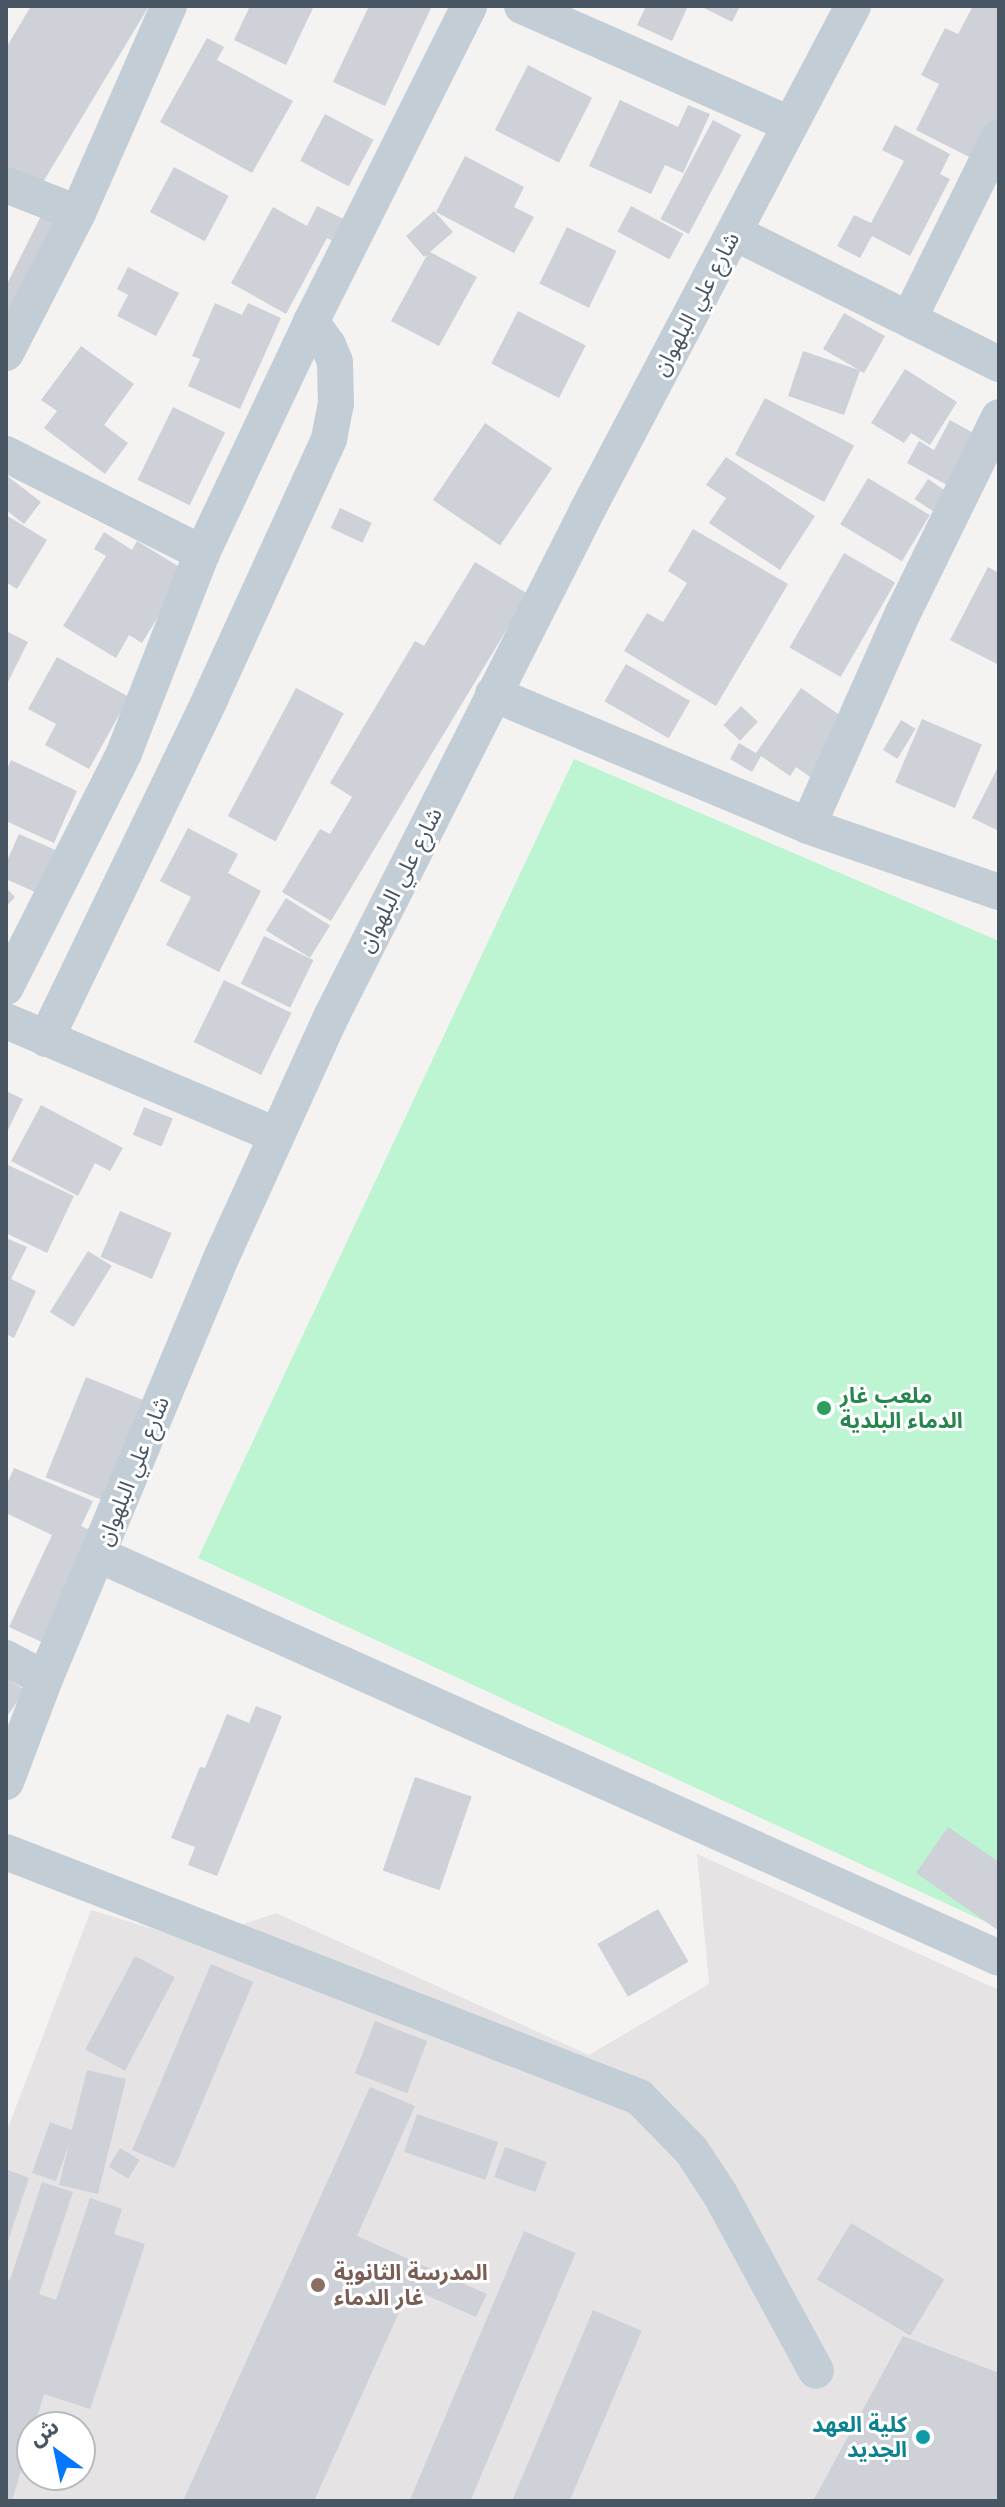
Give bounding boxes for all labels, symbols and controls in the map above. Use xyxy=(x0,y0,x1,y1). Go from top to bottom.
street label: شارع علي البلهوان xyxy=(647,228,745,380)
street label: شارع علي البلهوان xyxy=(352,803,448,957)
place label: ملعب غار الدماء البلدية xyxy=(840,1382,963,1434)
street label: شارع علي البلهوان xyxy=(91,1392,175,1550)
marker: ملعب غار الدماء البلدية xyxy=(815,1399,833,1417)
place label: المدرسة الثانوية غار الدماء xyxy=(334,2259,488,2310)
marker: المدرسة الثانوية غار الدماء xyxy=(309,2276,327,2294)
north arrow xyxy=(16,2411,96,2491)
place label: كلية العهد الجديد xyxy=(812,2411,907,2462)
text: ش xyxy=(24,2413,63,2451)
marker: كلية العهد الجديد xyxy=(914,2428,932,2446)

